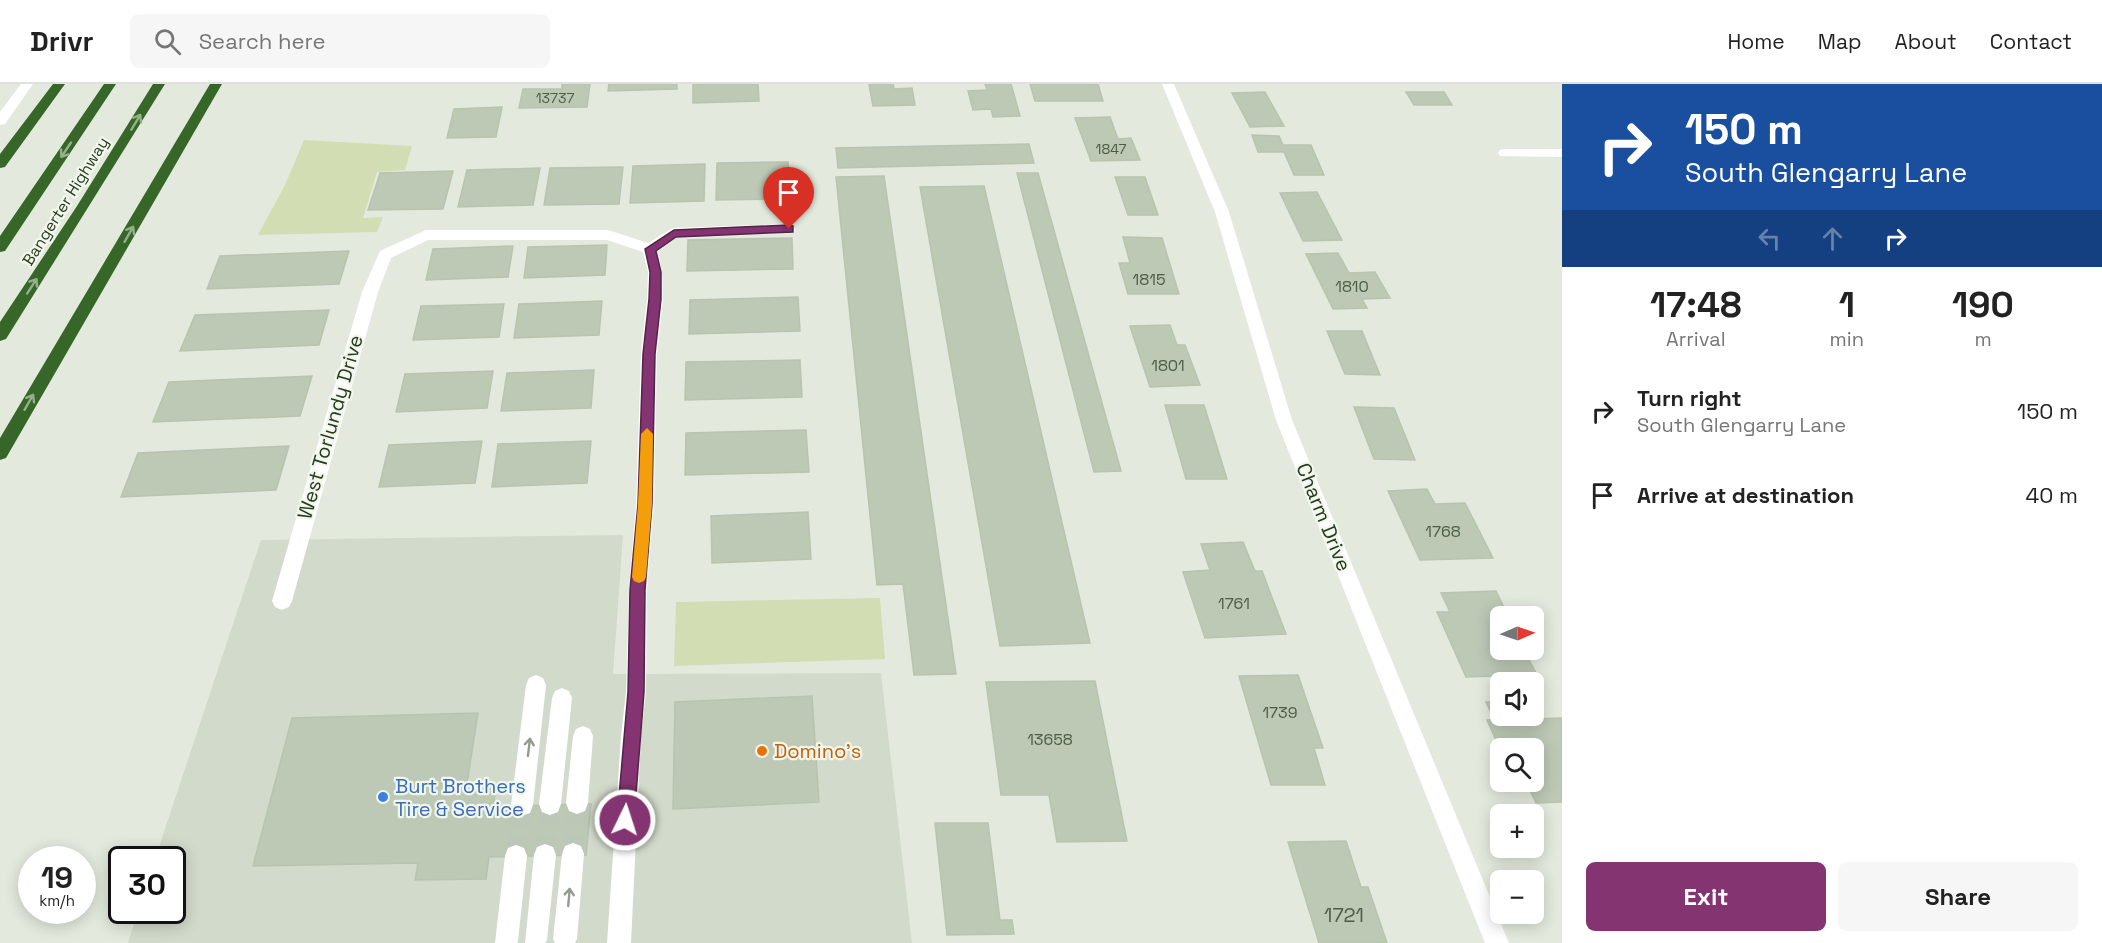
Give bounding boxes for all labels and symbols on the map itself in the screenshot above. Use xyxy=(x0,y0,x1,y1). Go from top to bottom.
house number: 13737 xyxy=(536,89,574,107)
one-way arrow xyxy=(131,114,143,131)
street label: Bangerter Highway xyxy=(17,133,114,270)
house number: 1847 xyxy=(1096,140,1126,158)
one-way arrow xyxy=(60,142,72,158)
pin xyxy=(763,167,814,229)
one-way arrow xyxy=(123,226,135,243)
house number: 1815 xyxy=(1133,269,1165,290)
house number: 1810 xyxy=(1335,276,1369,297)
one-way arrow xyxy=(26,279,38,295)
street label: West Torlundy Drive xyxy=(291,332,369,522)
house number: 1801 xyxy=(1151,355,1185,376)
one-way arrow xyxy=(23,394,35,411)
street label: Charm Drive xyxy=(1291,459,1357,575)
house number: 1768 xyxy=(1425,521,1461,542)
house number: 1761 xyxy=(1218,593,1250,614)
north arrow xyxy=(1490,606,1544,660)
house number: 1739 xyxy=(1262,702,1298,723)
house number: 13658 xyxy=(1027,729,1073,750)
one-way arrow xyxy=(524,738,535,758)
place label: Domino's xyxy=(774,738,861,764)
marker: Domino's xyxy=(755,744,769,758)
place label: Burt Brothers Tire & Service xyxy=(395,773,526,822)
position arrow xyxy=(593,788,657,852)
marker: Burt Brothers Tire & Service xyxy=(376,790,390,804)
speed limit sign: 30 xyxy=(108,846,186,924)
one-way arrow xyxy=(564,887,575,907)
house number: 1721 xyxy=(1324,902,1364,928)

